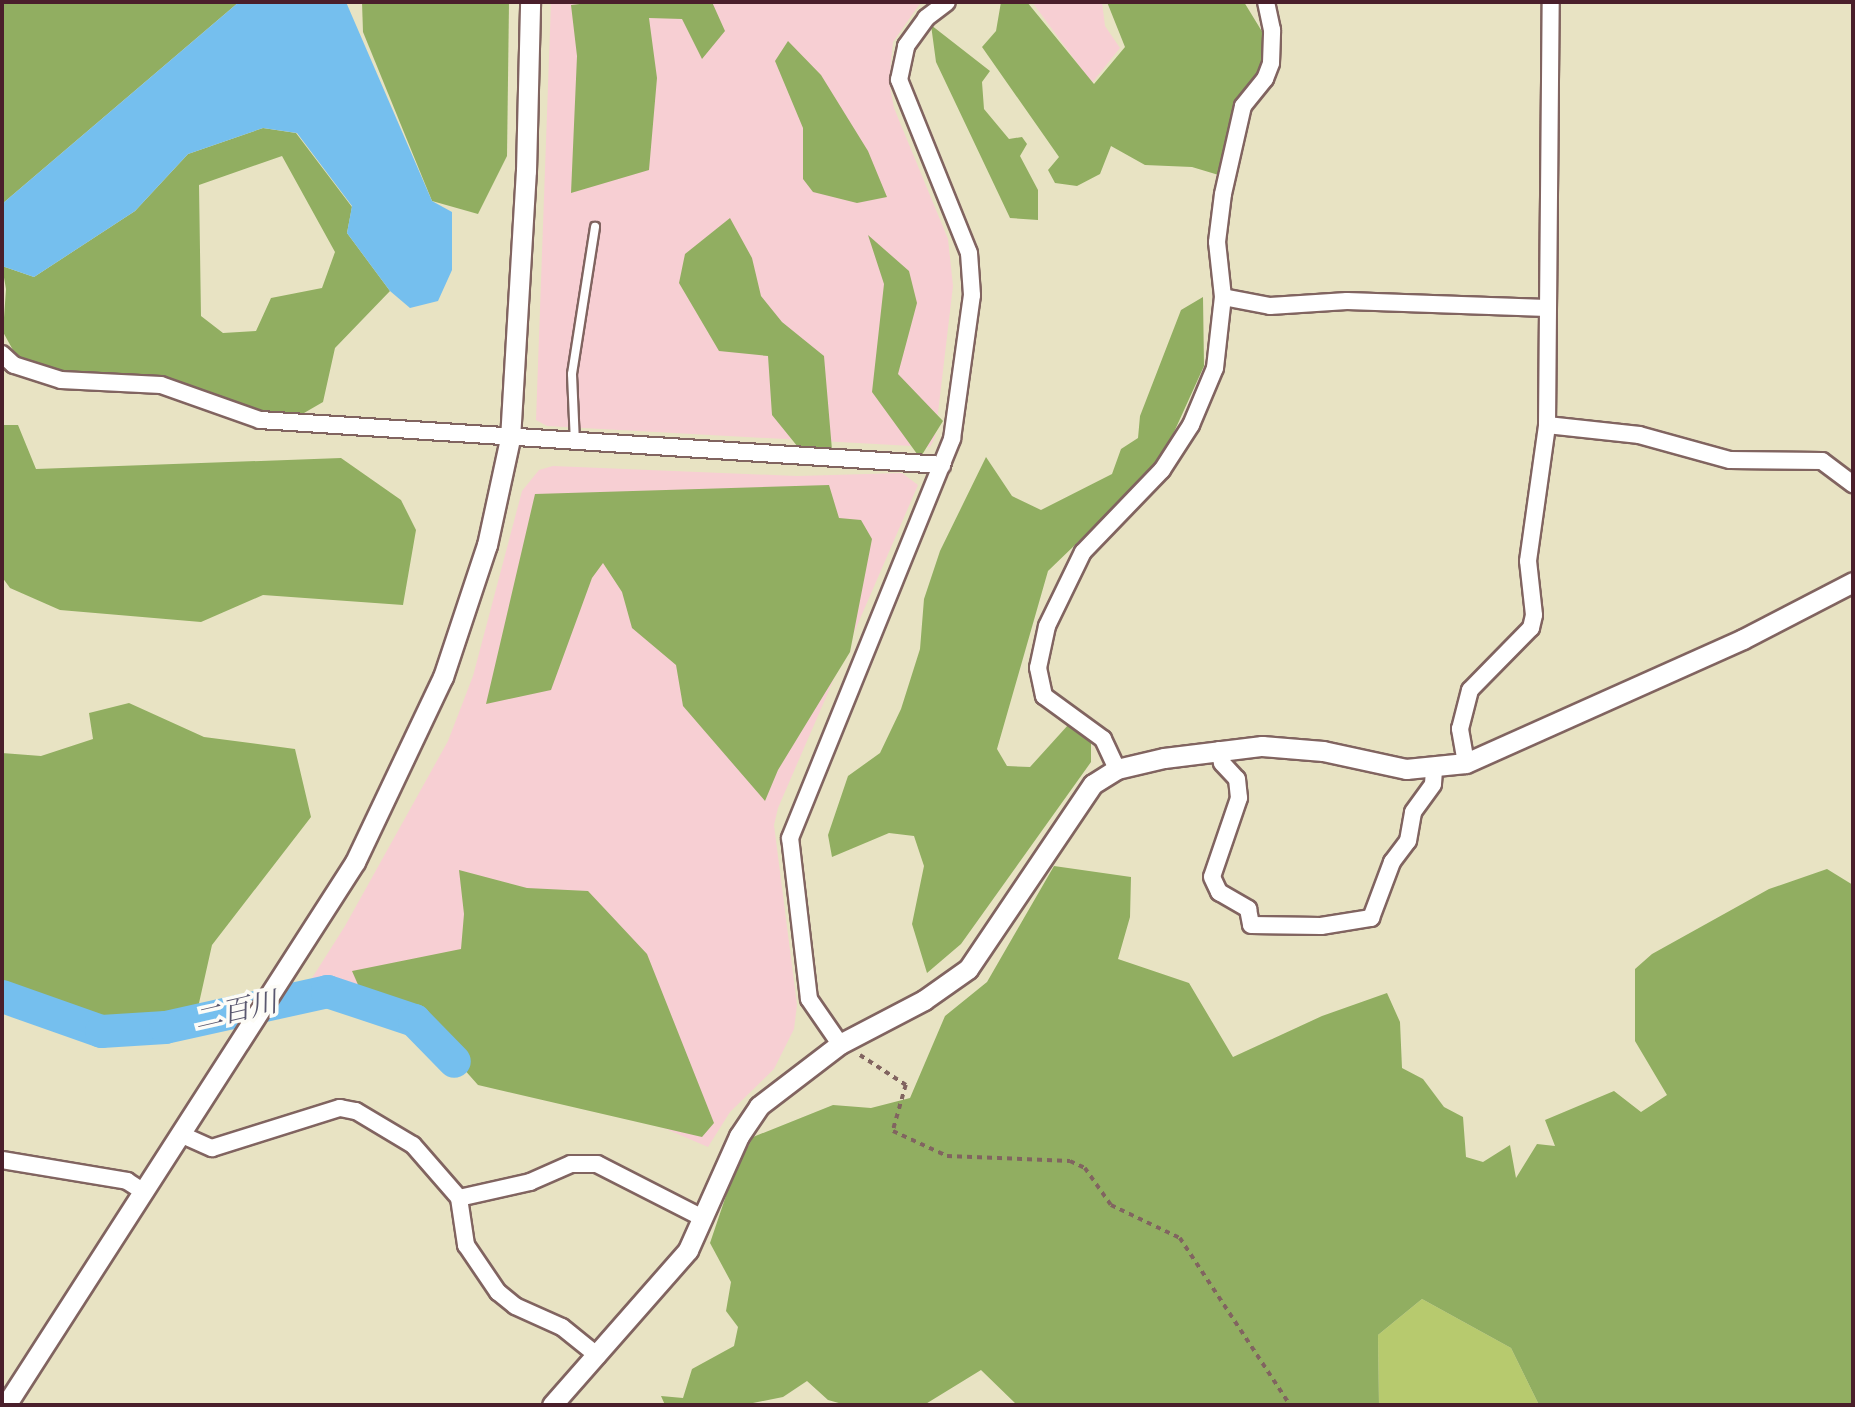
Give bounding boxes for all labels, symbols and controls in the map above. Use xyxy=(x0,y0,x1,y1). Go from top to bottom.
water label: 二百川 xyxy=(191,986,281,1038)

